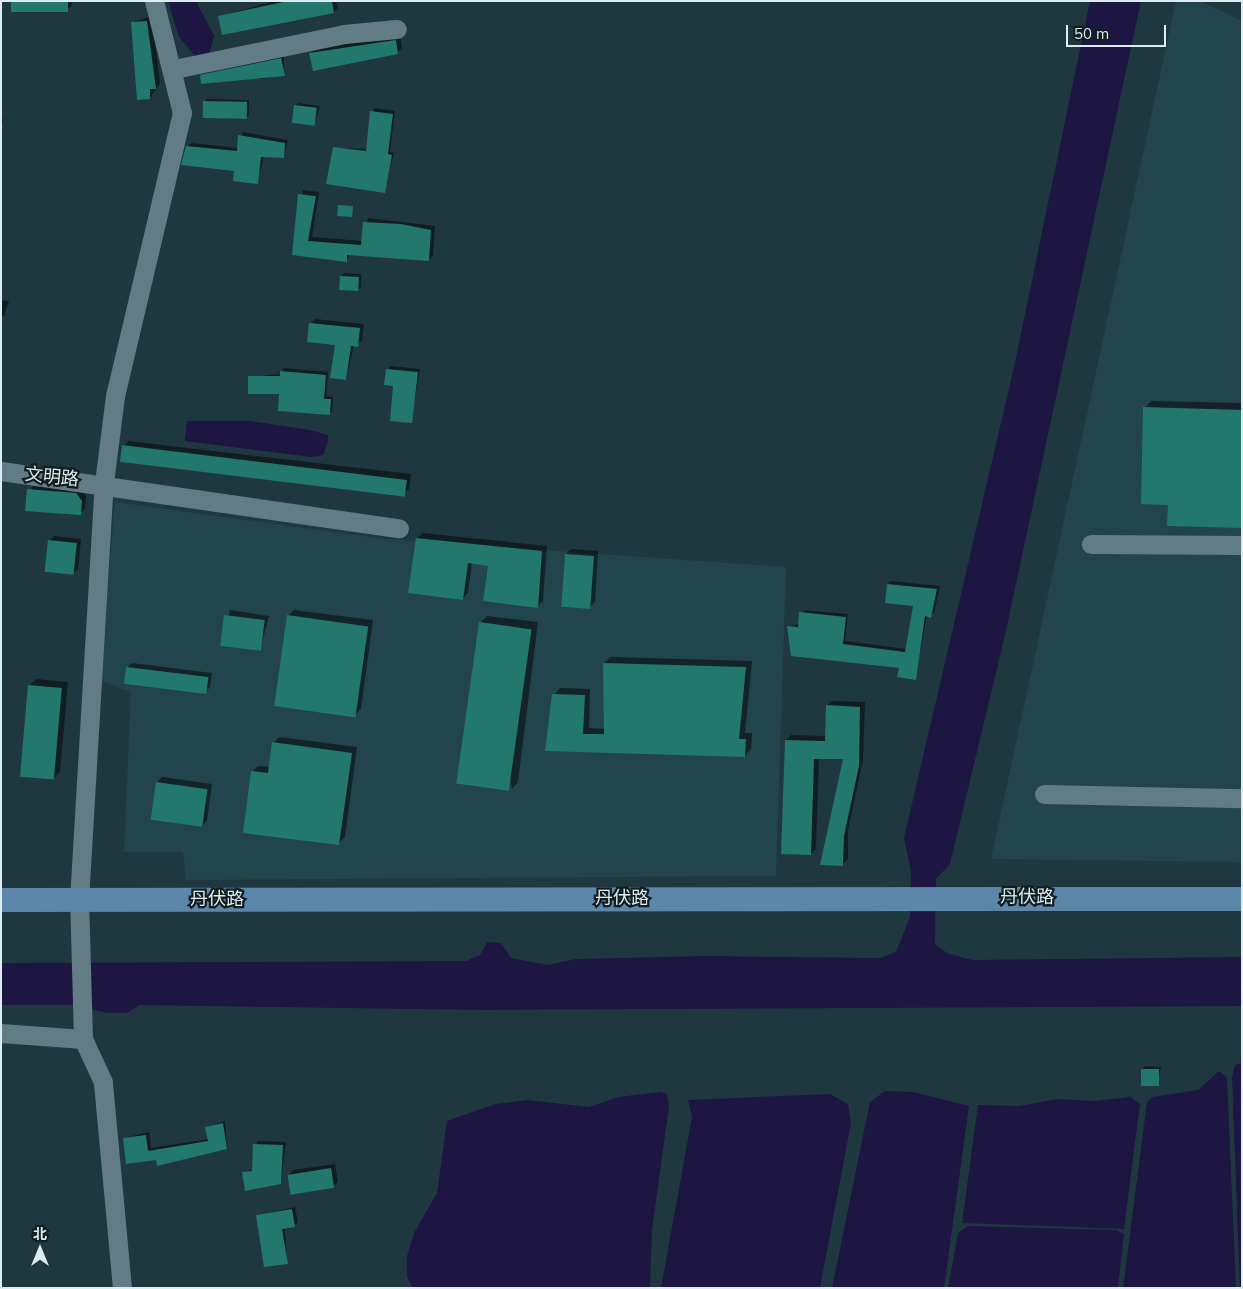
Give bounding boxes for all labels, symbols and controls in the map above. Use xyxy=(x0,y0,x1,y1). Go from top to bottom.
scale bar xyxy=(1068,15,1168,47)
text: 50 m xyxy=(1074,24,1109,43)
street label: 文明路 xyxy=(24,463,80,491)
street label: 丹伏路 xyxy=(1000,886,1054,908)
street label: 丹伏路 xyxy=(595,887,649,909)
street label: 丹伏路 xyxy=(190,888,244,910)
north arrow xyxy=(15,1224,65,1274)
text: 北 xyxy=(33,1225,47,1243)

